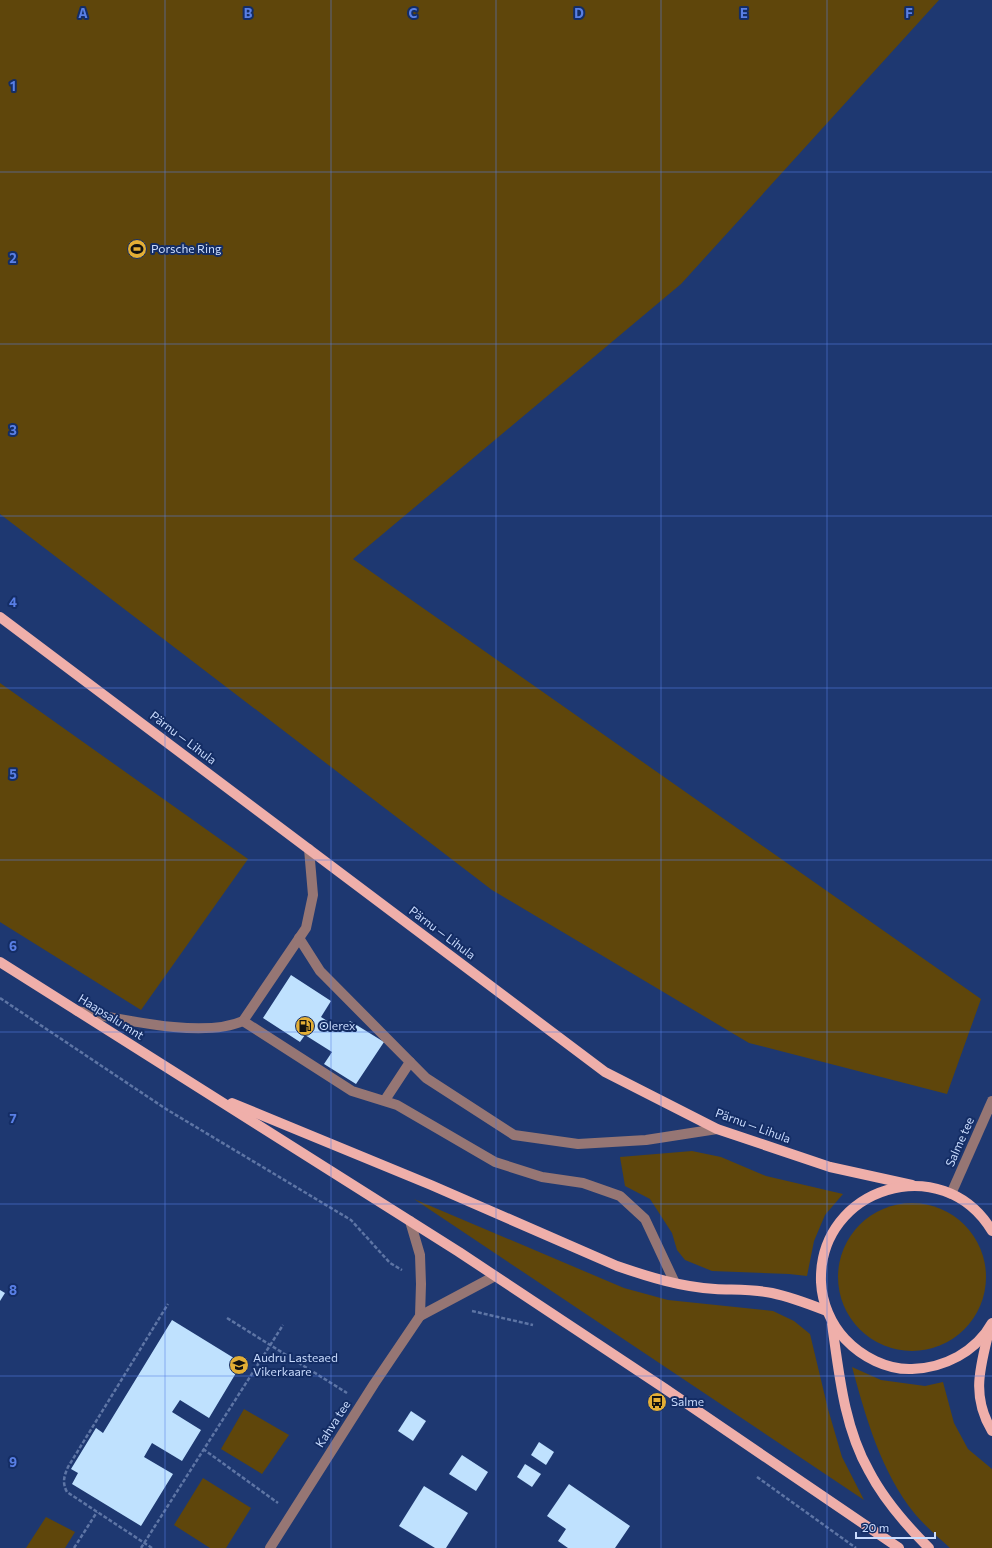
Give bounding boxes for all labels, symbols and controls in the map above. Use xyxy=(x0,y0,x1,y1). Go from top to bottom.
text: A xyxy=(78,5,88,21)
text: B xyxy=(244,5,253,21)
text: C xyxy=(409,5,418,21)
text: D xyxy=(574,5,584,21)
text: E xyxy=(740,5,748,21)
text: F xyxy=(905,5,913,21)
text: 1 xyxy=(10,78,16,94)
sports icon: Porsche Ring xyxy=(126,238,148,260)
place label: Porsche Ring xyxy=(151,241,222,255)
text: 2 xyxy=(9,250,17,266)
text: 3 xyxy=(9,422,17,438)
text: 4 xyxy=(9,594,17,610)
street label: Pärnu — Lihula xyxy=(148,708,219,767)
text: 5 xyxy=(9,766,17,782)
street label: Pärnu — Lihula xyxy=(407,903,478,962)
text: 6 xyxy=(9,938,17,954)
street label: Haapsalu mnt xyxy=(76,990,147,1042)
fuel station icon: Olerex xyxy=(294,1015,316,1037)
place label: Olerex xyxy=(319,1018,356,1032)
street label: Pärnu — Lihula xyxy=(714,1105,793,1145)
text: 7 xyxy=(9,1110,17,1126)
street label: Salme tee xyxy=(942,1115,976,1169)
text: 8 xyxy=(9,1282,17,1298)
place label: Audru Lasteaed Vikerkaare xyxy=(253,1350,338,1378)
school or university icon: Audru Lasteaed Vikerkaare xyxy=(228,1354,250,1376)
bus stop icon: Salme xyxy=(646,1391,668,1413)
place label: Salme xyxy=(671,1394,704,1408)
street label: Kahva tee xyxy=(312,1397,353,1450)
text: 9 xyxy=(9,1454,17,1470)
scale bar xyxy=(856,1514,935,1540)
text: 20 m xyxy=(862,1520,889,1534)

